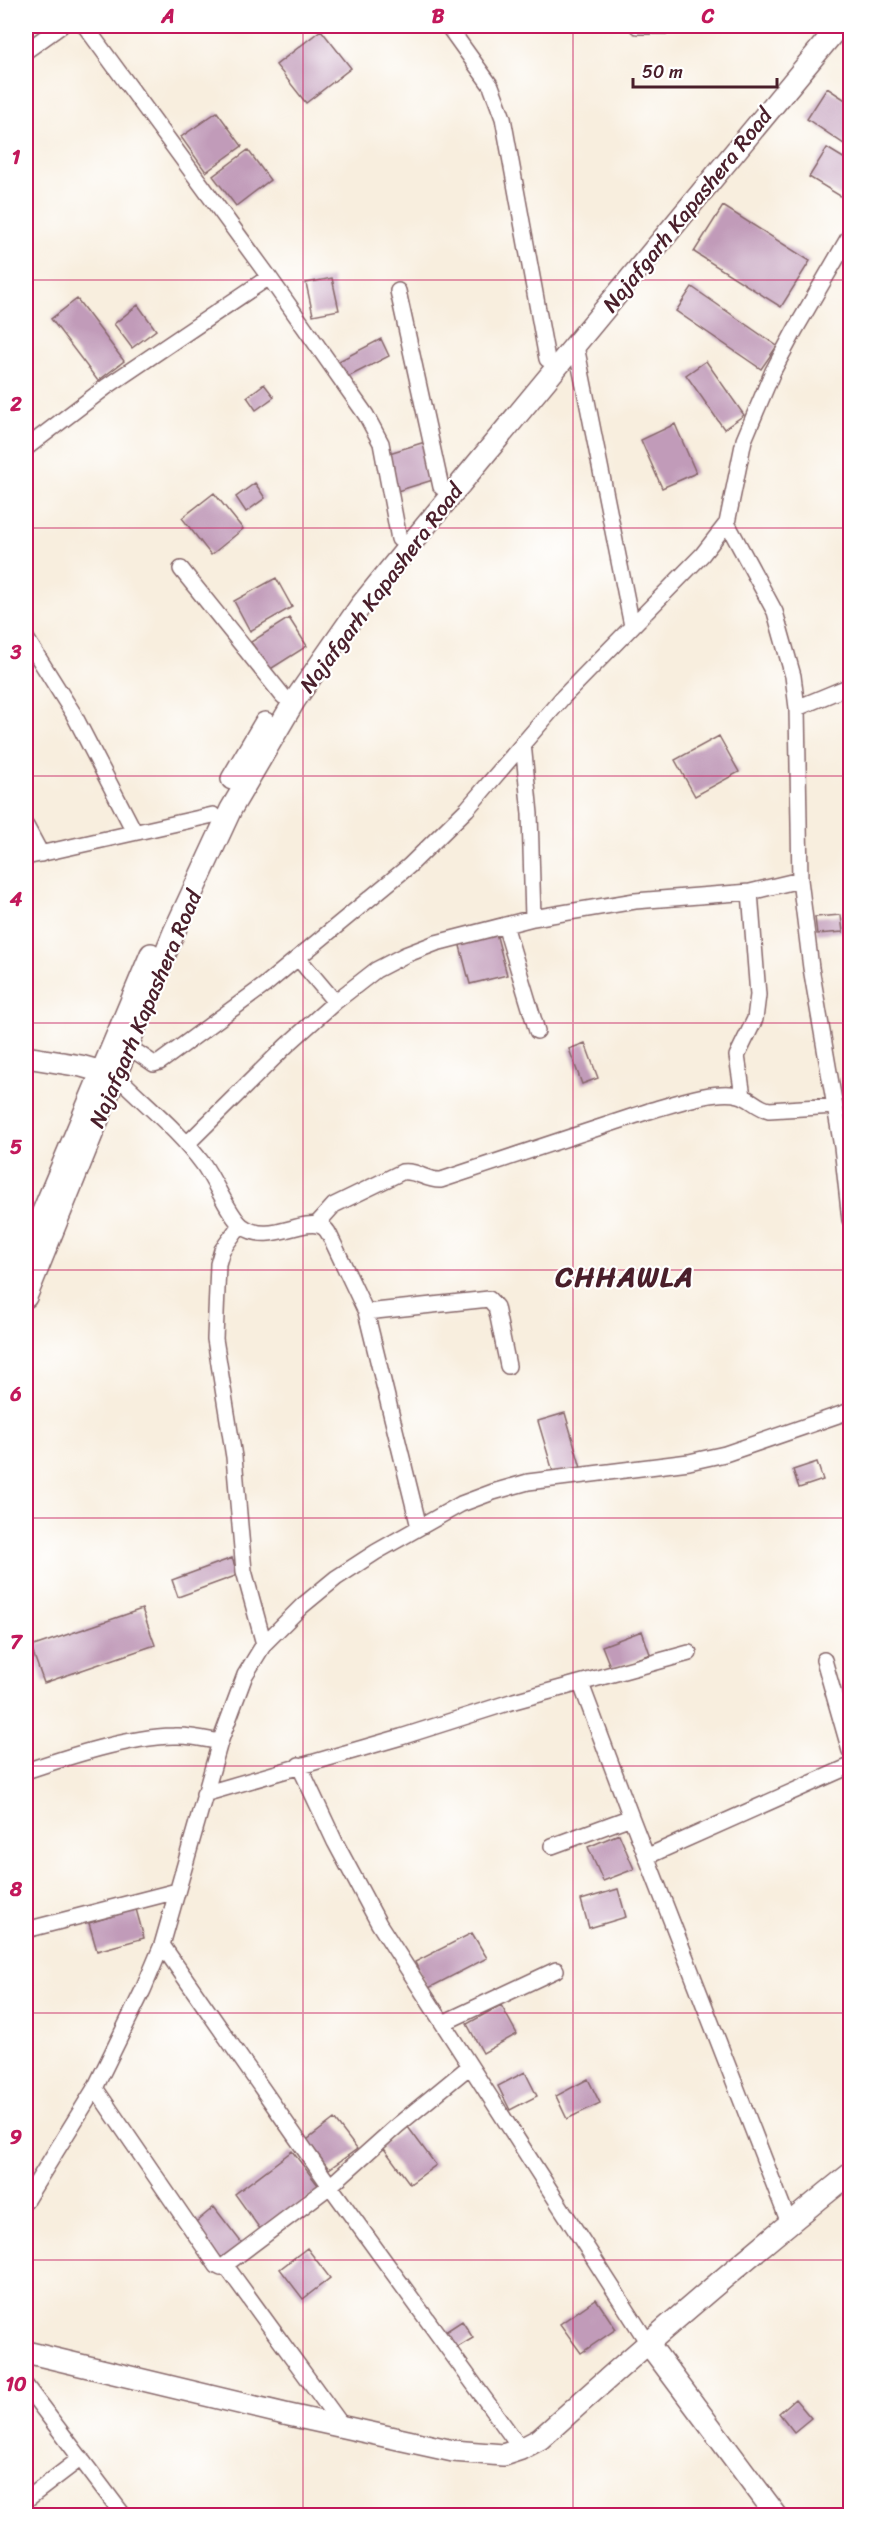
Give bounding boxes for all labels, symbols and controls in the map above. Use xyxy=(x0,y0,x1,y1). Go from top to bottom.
text: A xyxy=(160,0,175,34)
text: B xyxy=(432,0,445,34)
text: C xyxy=(701,0,715,34)
scale bar xyxy=(633,51,777,89)
text: 50 m xyxy=(642,56,683,88)
street label: Najafgarh Kapashera Road xyxy=(592,98,783,321)
text: 1 xyxy=(12,140,21,175)
text: 2 xyxy=(9,387,22,422)
street label: Najafgarh Kapashera Road xyxy=(289,473,474,701)
text: 3 xyxy=(10,635,22,670)
text: 4 xyxy=(9,882,23,917)
street label: Najafgarh Kapashera Road xyxy=(77,883,213,1134)
text: 5 xyxy=(10,1130,22,1165)
district label: CHHAWLA xyxy=(555,1252,694,1301)
text: 6 xyxy=(9,1377,22,1412)
text: 7 xyxy=(10,1625,23,1660)
text: 8 xyxy=(9,1872,23,1907)
text: 9 xyxy=(10,2120,22,2155)
text: 10 xyxy=(5,2367,27,2402)

